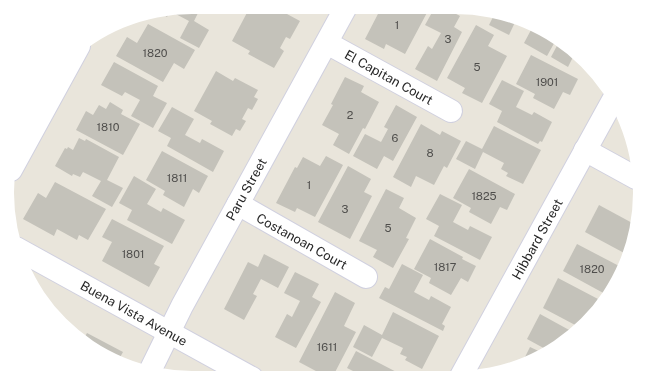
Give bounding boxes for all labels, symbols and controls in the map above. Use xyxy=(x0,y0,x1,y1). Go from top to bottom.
house number: 1 xyxy=(395,19,399,31)
house number: 3 xyxy=(445,33,452,45)
house number: 1820 xyxy=(143,47,168,59)
street label: El Capitan Court xyxy=(342,47,436,108)
house number: 5 xyxy=(473,61,481,73)
house number: 1901 xyxy=(536,76,558,88)
house number: 2 xyxy=(347,109,354,121)
house number: 1810 xyxy=(97,121,120,133)
house number: 6 xyxy=(392,132,399,144)
house number: 8 xyxy=(426,147,434,159)
street label: Paru Street xyxy=(223,155,270,223)
house number: 1811 xyxy=(167,172,187,184)
house number: 1 xyxy=(307,179,311,191)
house number: 1825 xyxy=(471,190,497,202)
street label: Hibbard Street xyxy=(509,196,566,282)
house number: 3 xyxy=(342,203,349,215)
street label: Costanoan Court xyxy=(254,210,350,273)
house number: 5 xyxy=(384,222,392,234)
house number: 1801 xyxy=(122,248,144,260)
house number: 1817 xyxy=(434,261,457,273)
house number: 1820 xyxy=(580,263,605,275)
street label: Buena Vista Avenue xyxy=(78,278,190,349)
house number: 1611 xyxy=(317,341,337,353)

